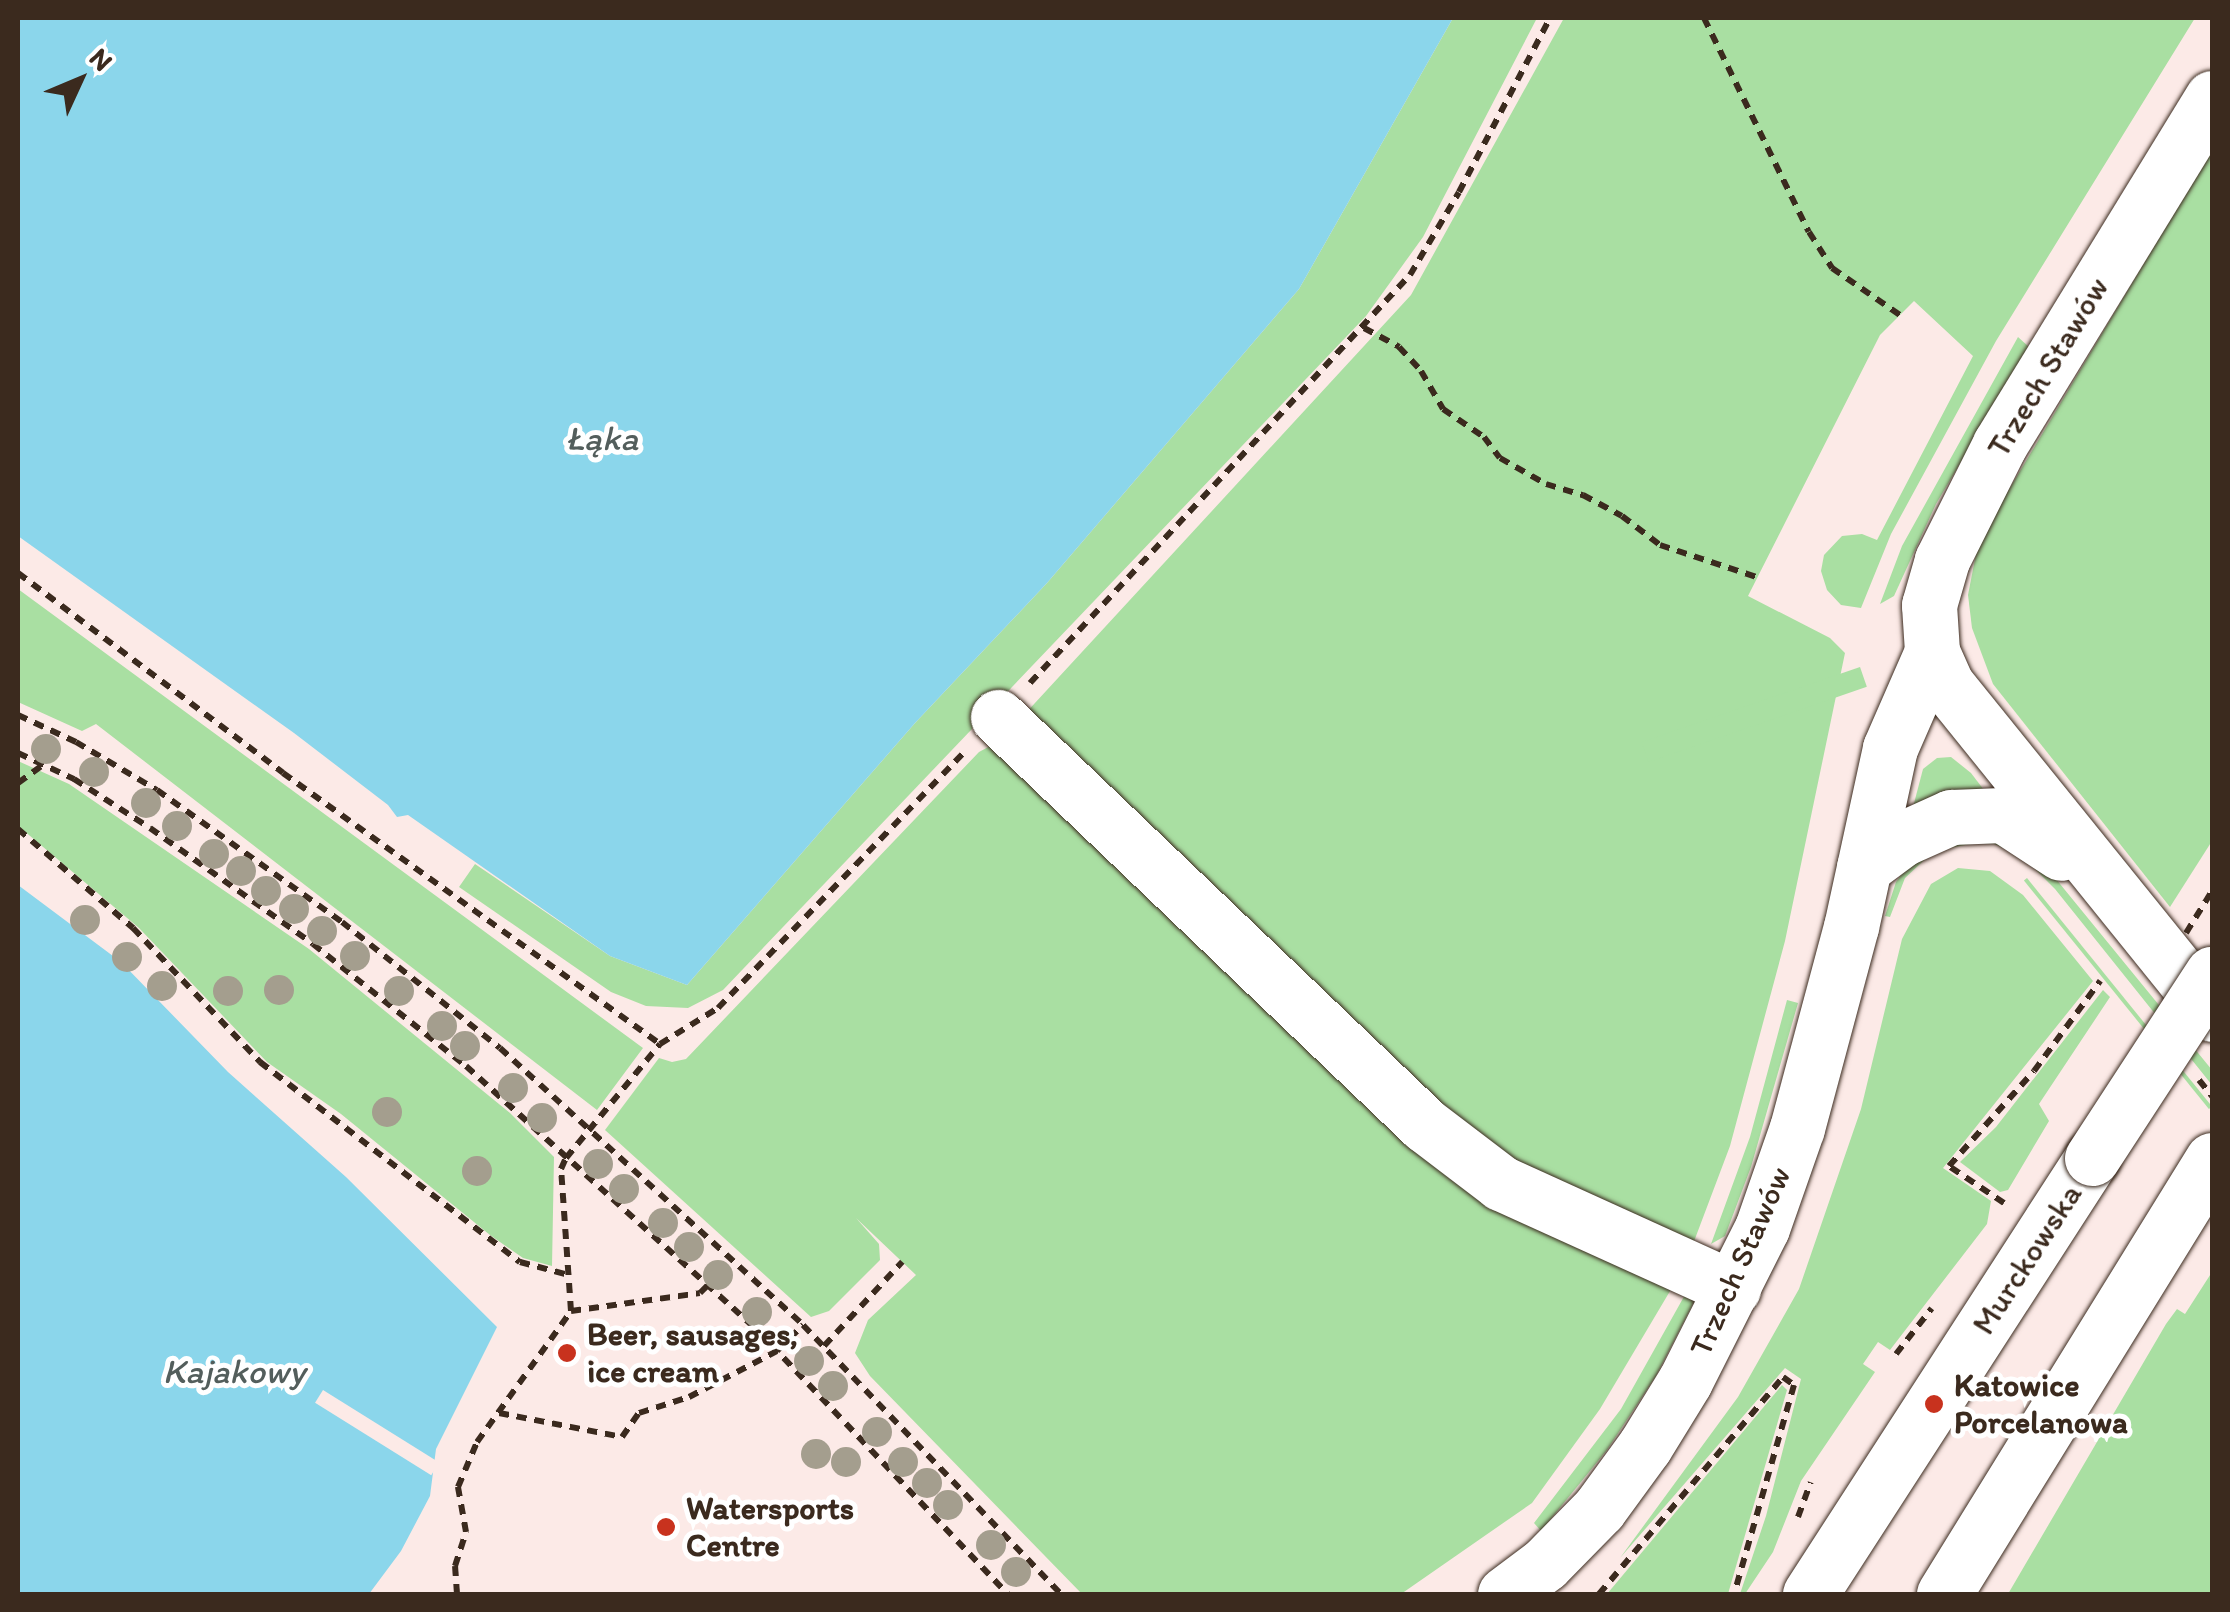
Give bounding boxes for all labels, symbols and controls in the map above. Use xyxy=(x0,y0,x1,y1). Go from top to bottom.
north arrow xyxy=(30,30,130,130)
text: N xyxy=(83,41,120,78)
street label: Trzech Stawów xyxy=(1979,270,2117,464)
water label: Łąka xyxy=(566,417,638,459)
street label: Trzech Stawów xyxy=(1681,1160,1799,1362)
street label: Murckowska xyxy=(1964,1176,2090,1342)
place label: Beer, sausages, ice cream xyxy=(587,1316,798,1391)
marker: Beer, sausages, ice cream xyxy=(556,1342,578,1364)
water label: Kajakowy xyxy=(163,1350,305,1392)
place label: Katowice Porcelanowa xyxy=(1954,1367,2128,1442)
marker: Katowice Porcelanowa xyxy=(1923,1393,1945,1415)
place label: Watersports Centre xyxy=(686,1490,854,1565)
marker: Watersports Centre xyxy=(655,1516,677,1538)

